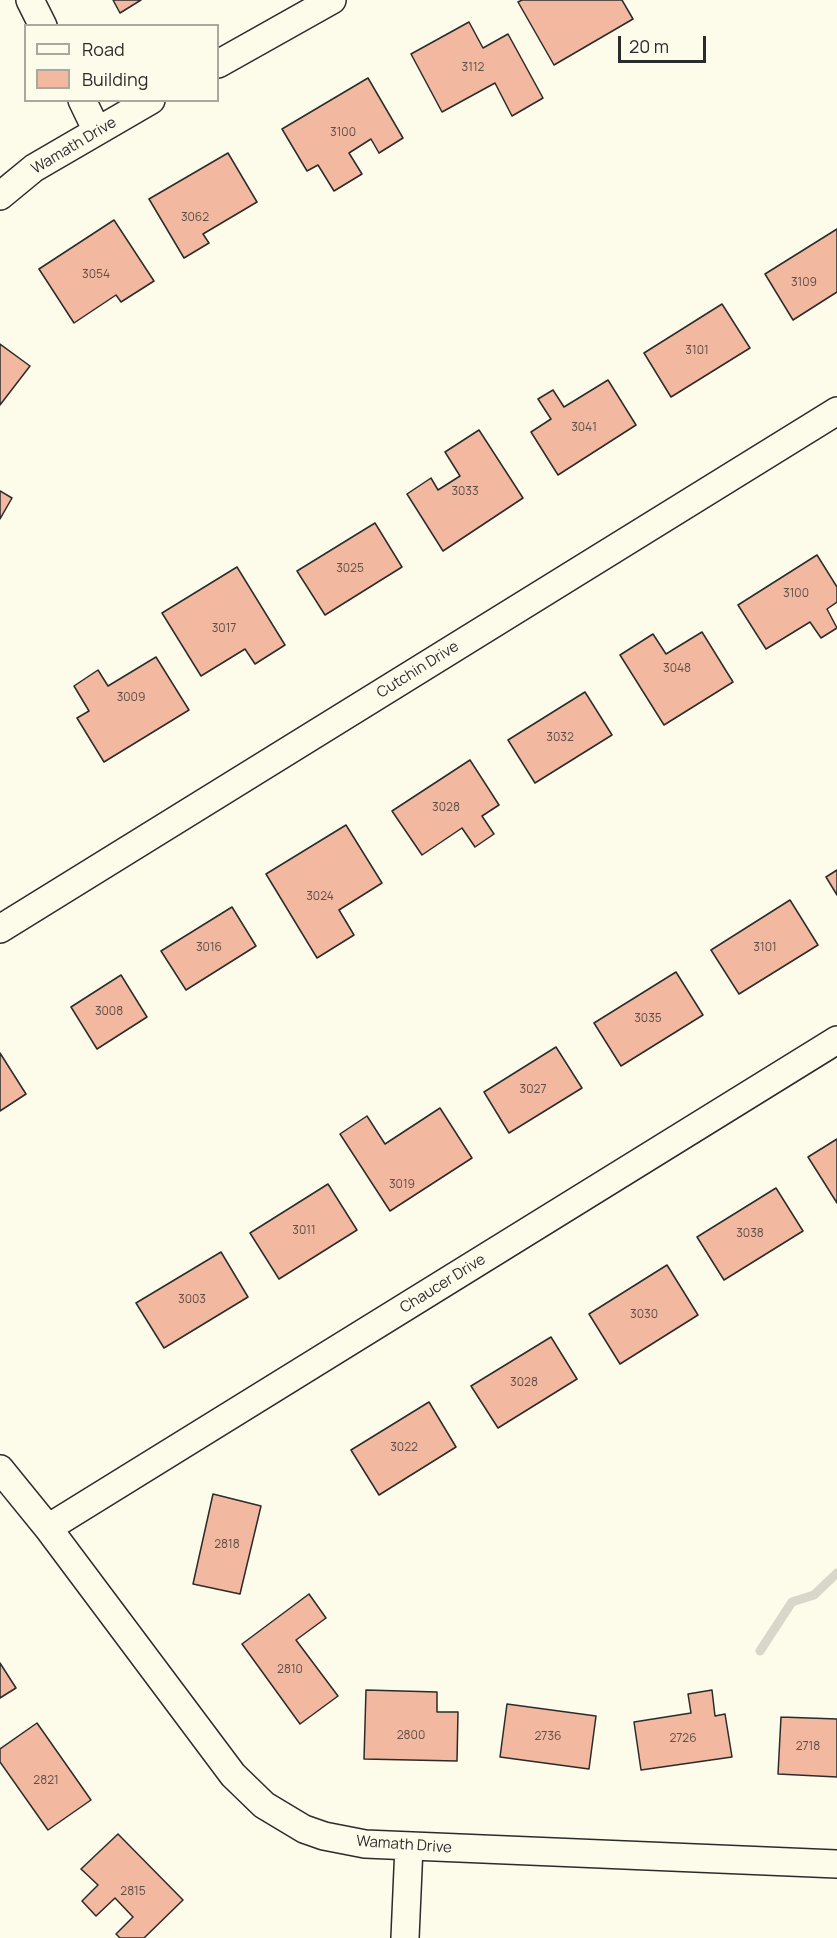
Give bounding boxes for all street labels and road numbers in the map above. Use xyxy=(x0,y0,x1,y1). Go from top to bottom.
street label: Wamath Drive xyxy=(28,114,120,178)
street label: Cutchin Drive xyxy=(374,638,462,702)
street label: Chaucer Drive xyxy=(397,1251,489,1317)
street label: Wamath Drive xyxy=(356,1833,452,1857)

